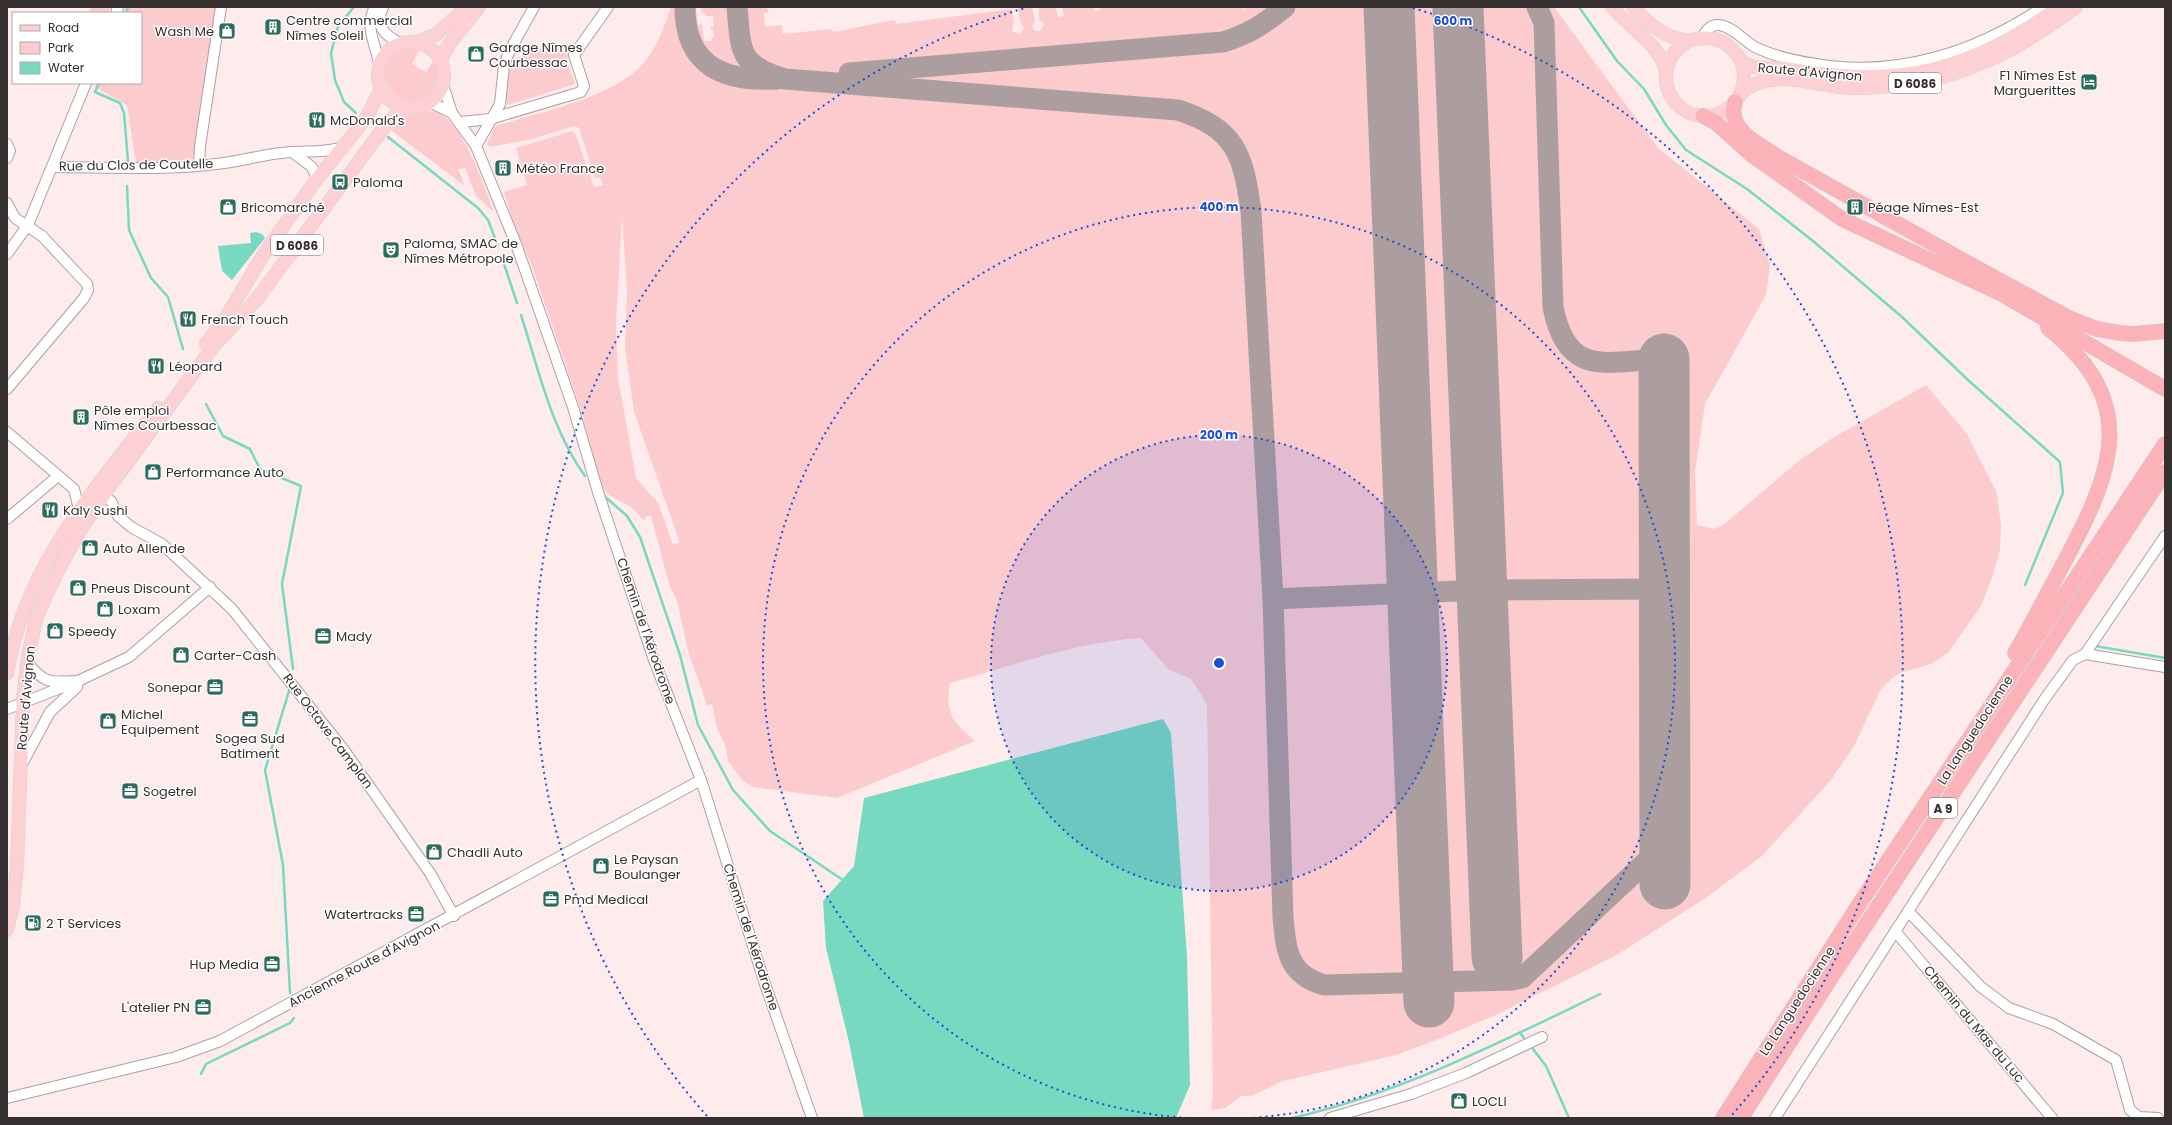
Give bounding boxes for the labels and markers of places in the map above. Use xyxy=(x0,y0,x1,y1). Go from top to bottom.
place label: Centre commercial Nîmes Soleil xyxy=(286,11,413,45)
building icon: Centre commercial Nîmes Soleil xyxy=(263,17,283,37)
shop icon: Wash Me xyxy=(217,21,237,41)
place label: Wash Me xyxy=(155,22,214,41)
place label: Garage Nîmes Courbessac xyxy=(489,38,583,72)
shop icon: Garage Nîmes Courbessac xyxy=(466,44,486,64)
place label: F1 Nîmes Est Marguerittes xyxy=(1994,66,2076,100)
hotel icon: F1 Nîmes Est Marguerittes xyxy=(2079,72,2099,92)
restaurant icon: McDonald's xyxy=(307,110,327,130)
place label: McDonald's xyxy=(330,111,405,130)
building icon: Météo France xyxy=(493,158,513,178)
place label: Météo France xyxy=(516,159,604,178)
bus stop icon: Paloma xyxy=(330,172,350,192)
place label: Paloma xyxy=(353,173,403,192)
shop icon: Bricomarché xyxy=(218,197,238,217)
building icon: Péage Nîmes-Est xyxy=(1845,197,1865,217)
place label: Bricomarché xyxy=(241,198,325,217)
place label: Péage Nîmes-Est xyxy=(1868,198,1979,217)
place label: Paloma, SMAC de Nîmes Métropole xyxy=(404,234,518,268)
theatre icon: Paloma, SMAC de Nîmes Métropole xyxy=(381,240,401,260)
restaurant icon: French Touch xyxy=(178,309,198,329)
place label: French Touch xyxy=(201,310,288,329)
restaurant icon: Léopard xyxy=(146,356,166,376)
place label: Léopard xyxy=(169,357,222,376)
place label: Pôle emploi Nîmes Courbessac xyxy=(94,401,217,435)
building icon: Pôle emploi Nîmes Courbessac xyxy=(71,407,91,427)
shop icon: Performance Auto xyxy=(143,462,163,482)
place label: Performance Auto xyxy=(166,463,284,482)
restaurant icon: Kaly Sushi xyxy=(40,500,60,520)
place label: Kaly Sushi xyxy=(63,501,128,520)
shop icon: Auto Allende xyxy=(80,538,100,558)
place label: Auto Allende xyxy=(103,539,185,558)
shop icon: Pneus Discount xyxy=(68,578,88,598)
place label: Pneus Discount xyxy=(91,579,191,598)
shop icon: Loxam xyxy=(95,599,115,619)
place label: Loxam xyxy=(118,600,160,619)
shop icon: Speedy xyxy=(45,621,65,641)
place label: Speedy xyxy=(68,622,117,641)
office icon: Mady xyxy=(313,626,333,646)
place label: Mady xyxy=(336,627,373,646)
shop icon: Carter-Cash xyxy=(171,645,191,665)
place label: Carter-Cash xyxy=(194,646,276,665)
centre of rings xyxy=(1212,656,1226,670)
office icon: Sonepar xyxy=(205,677,225,697)
place label: Sonepar xyxy=(147,678,202,697)
place label: Michel Equipement xyxy=(121,705,200,739)
office icon: Sogea Sud Batiment xyxy=(240,709,260,729)
shop icon: Michel Equipement xyxy=(98,711,118,731)
place label: Sogea Sud Batiment xyxy=(215,729,285,763)
office icon: Sogetrel xyxy=(120,781,140,801)
place label: Sogetrel xyxy=(143,782,197,801)
shop icon: Chadli Auto xyxy=(424,842,444,862)
place label: Chadli Auto xyxy=(447,843,523,862)
place label: Le Paysan Boulanger xyxy=(614,850,681,884)
shop icon: Le Paysan Boulanger xyxy=(591,856,611,876)
office icon: Pmd Medical xyxy=(541,889,561,909)
place label: Pmd Medical xyxy=(564,890,648,909)
office icon: Watertracks xyxy=(406,904,426,924)
place label: Watertracks xyxy=(324,905,403,924)
fuel station icon: 2 T Services xyxy=(23,913,43,933)
place label: 2 T Services xyxy=(46,914,121,933)
office icon: Hup Media xyxy=(262,954,282,974)
place label: Hup Media xyxy=(189,955,259,974)
office icon: L'atelier PN xyxy=(193,997,213,1017)
place label: L'atelier PN xyxy=(121,998,190,1017)
shop icon: LOCLI xyxy=(1449,1091,1469,1111)
place label: LOCLI xyxy=(1472,1092,1507,1111)

